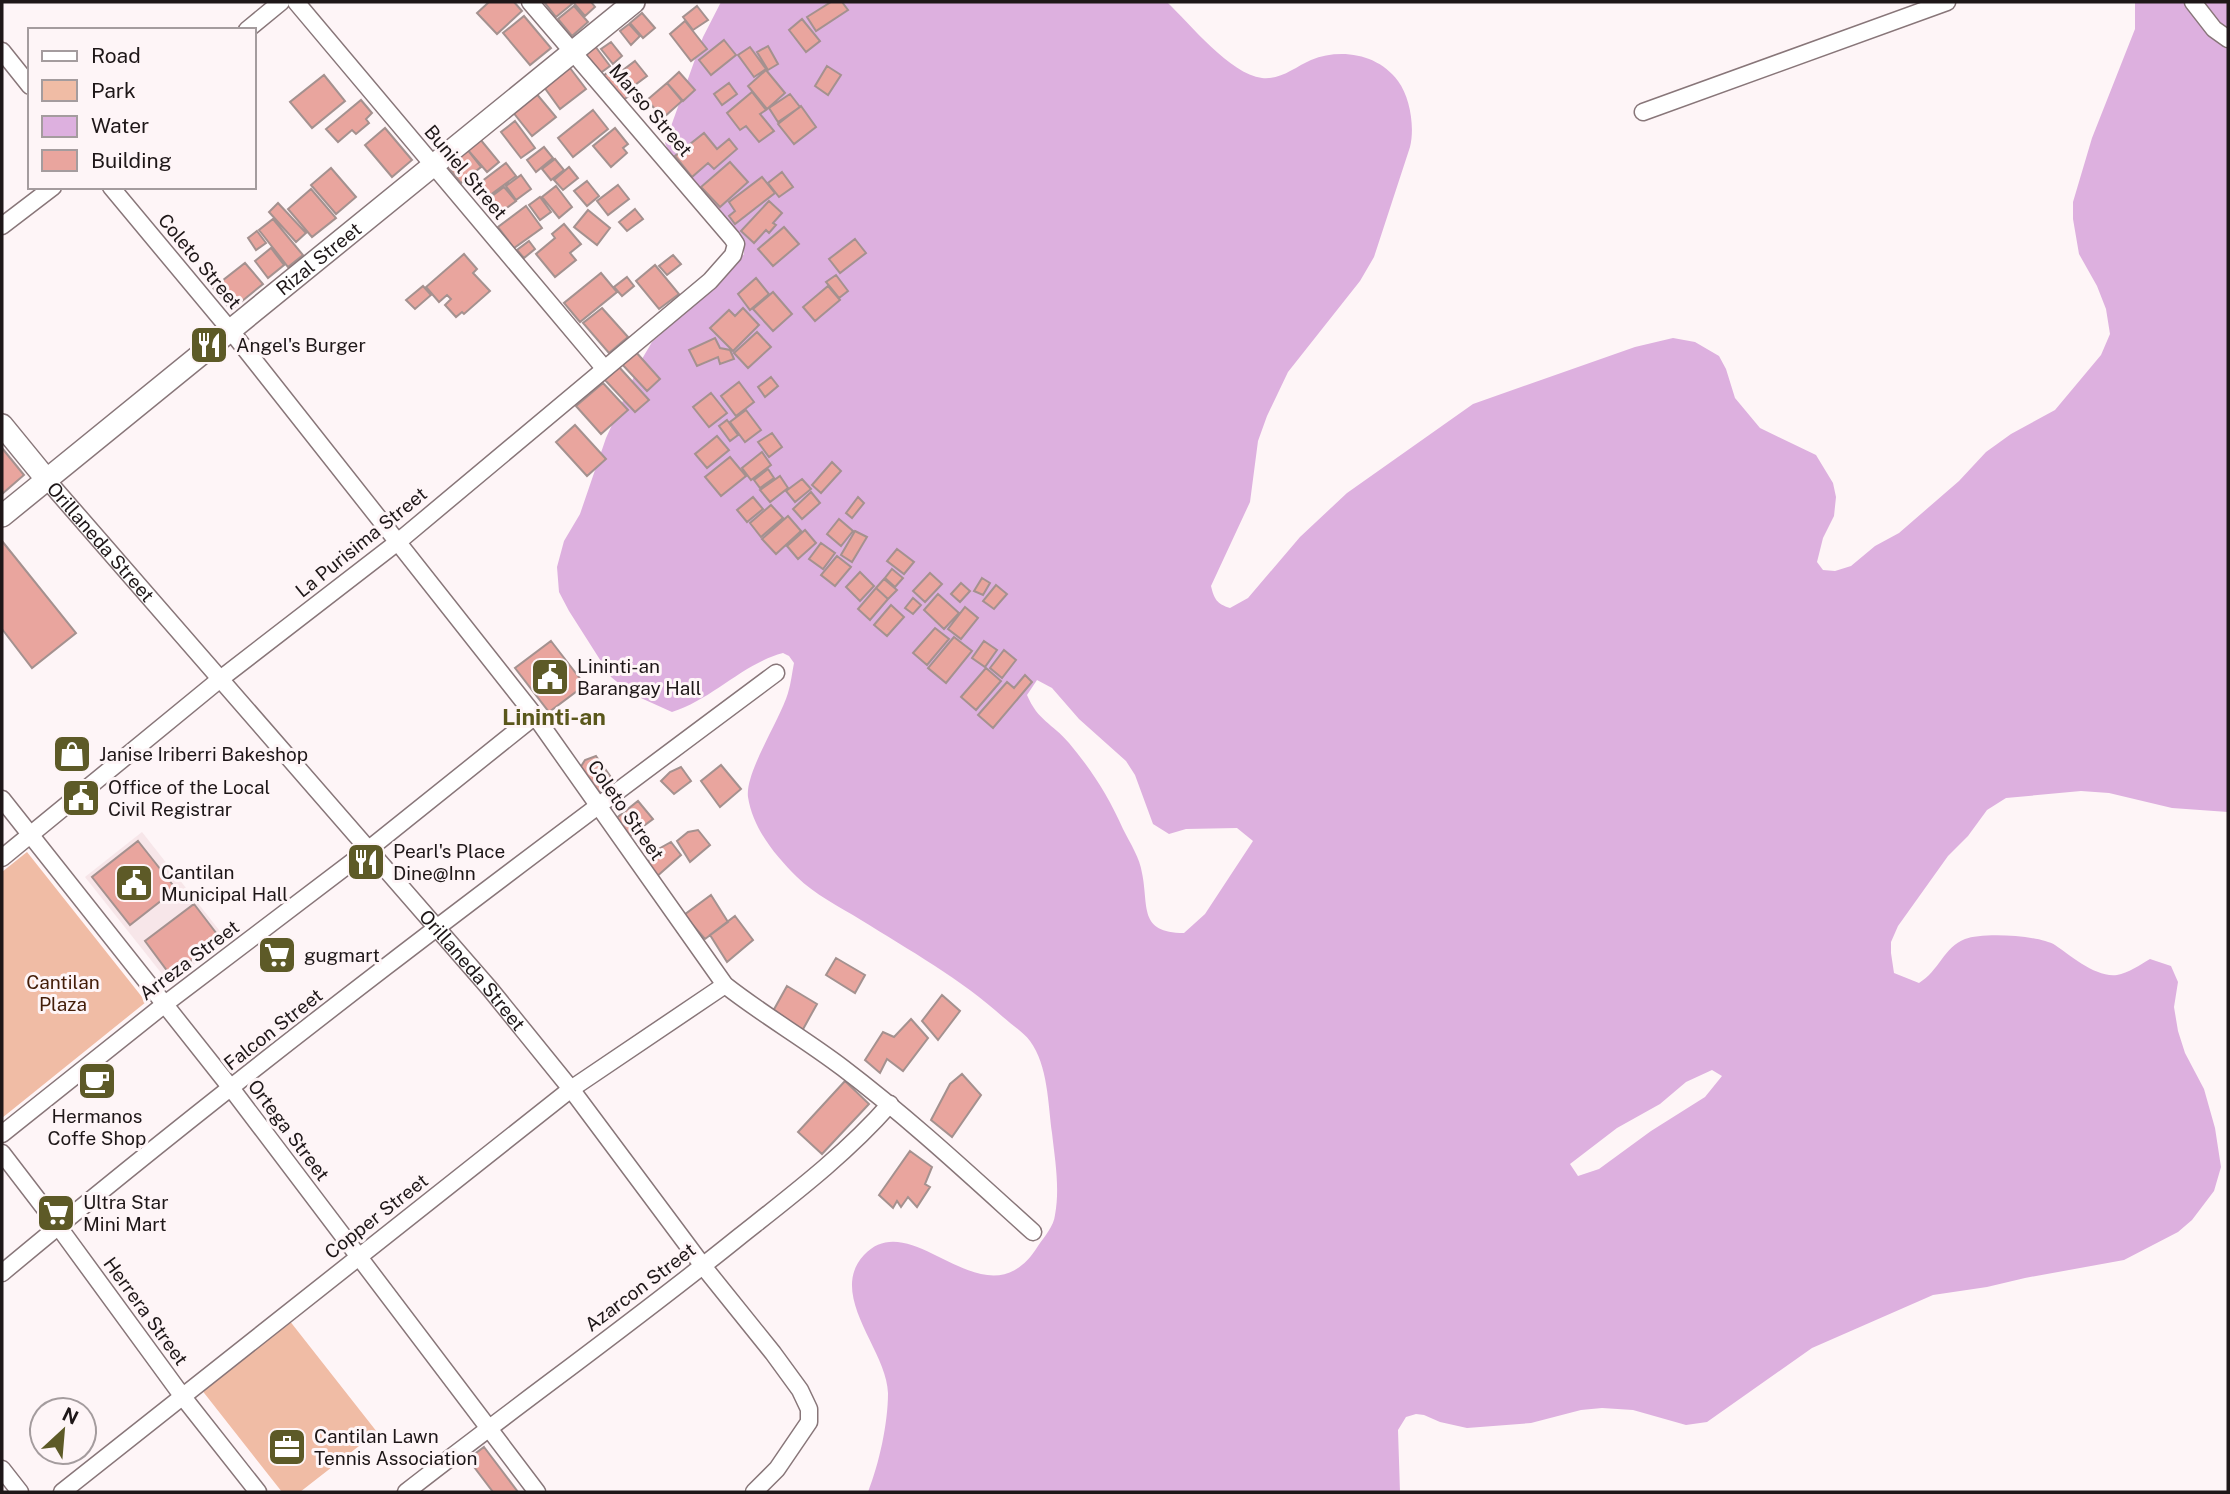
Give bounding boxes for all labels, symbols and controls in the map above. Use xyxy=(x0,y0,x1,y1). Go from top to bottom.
legend xyxy=(28,28,256,189)
text: Road xyxy=(91,43,141,68)
street label: Marso Street xyxy=(605,59,697,161)
text: Park xyxy=(91,78,136,103)
text: Water xyxy=(91,113,149,138)
street label: Buniel Street xyxy=(420,120,512,224)
text: Building xyxy=(91,148,172,173)
street label: Coleto Street xyxy=(154,209,246,313)
street label: Rizal Street xyxy=(272,217,365,300)
restaurant icon: Angel's Burger xyxy=(188,324,230,366)
place label: Angel's Burger xyxy=(236,334,366,356)
street label: Orillaneda Street xyxy=(43,477,159,606)
street label: La Purisima Street xyxy=(291,482,431,602)
place label: Lininti-an Barangay Hall xyxy=(577,655,701,699)
public building icon: Lininti-an Barangay Hall xyxy=(529,656,571,698)
district label: Lininti-an xyxy=(502,703,606,730)
shop icon: Janise Iriberri Bakeshop xyxy=(51,733,93,775)
place label: Janise Iriberri Bakeshop xyxy=(99,743,308,765)
street label: Coleto Street xyxy=(583,756,669,864)
place label: Office of the Local Civil Registrar xyxy=(108,776,270,820)
public building icon: Office of the Local Civil Registrar xyxy=(60,777,102,819)
place label: Pearl's Place Dine@Inn xyxy=(393,840,505,884)
restaurant icon: Pearl's Place Dine@Inn xyxy=(345,841,387,883)
place label: Cantilan Municipal Hall xyxy=(161,861,288,905)
public building icon: Cantilan Municipal Hall xyxy=(113,862,155,904)
street label: Orillaneda Street xyxy=(415,905,530,1035)
street label: Arreza Street xyxy=(135,916,243,1004)
supermarket icon: gugmart xyxy=(256,934,298,976)
place label: gugmart xyxy=(304,944,380,966)
park label: Cantilan Plaza xyxy=(26,971,100,1015)
street label: Falcon Street xyxy=(219,984,327,1074)
cafe icon: Hermanos Coffe Shop xyxy=(76,1060,118,1102)
street label: Ortega Street xyxy=(244,1075,334,1185)
place label: Hermanos Coffe Shop xyxy=(48,1105,146,1149)
street label: Copper Street xyxy=(320,1169,432,1263)
place label: Ultra Star Mini Mart xyxy=(83,1191,169,1235)
supermarket icon: Ultra Star Mini Mart xyxy=(35,1192,77,1234)
street label: Azarcon Street xyxy=(580,1238,700,1336)
street label: Herrera Street xyxy=(99,1253,193,1369)
north arrow xyxy=(28,1396,98,1466)
text: N xyxy=(59,1403,82,1429)
place label: Cantilan Lawn Tennis Association xyxy=(314,1425,477,1469)
office icon: Cantilan Lawn Tennis Association xyxy=(266,1426,308,1468)

